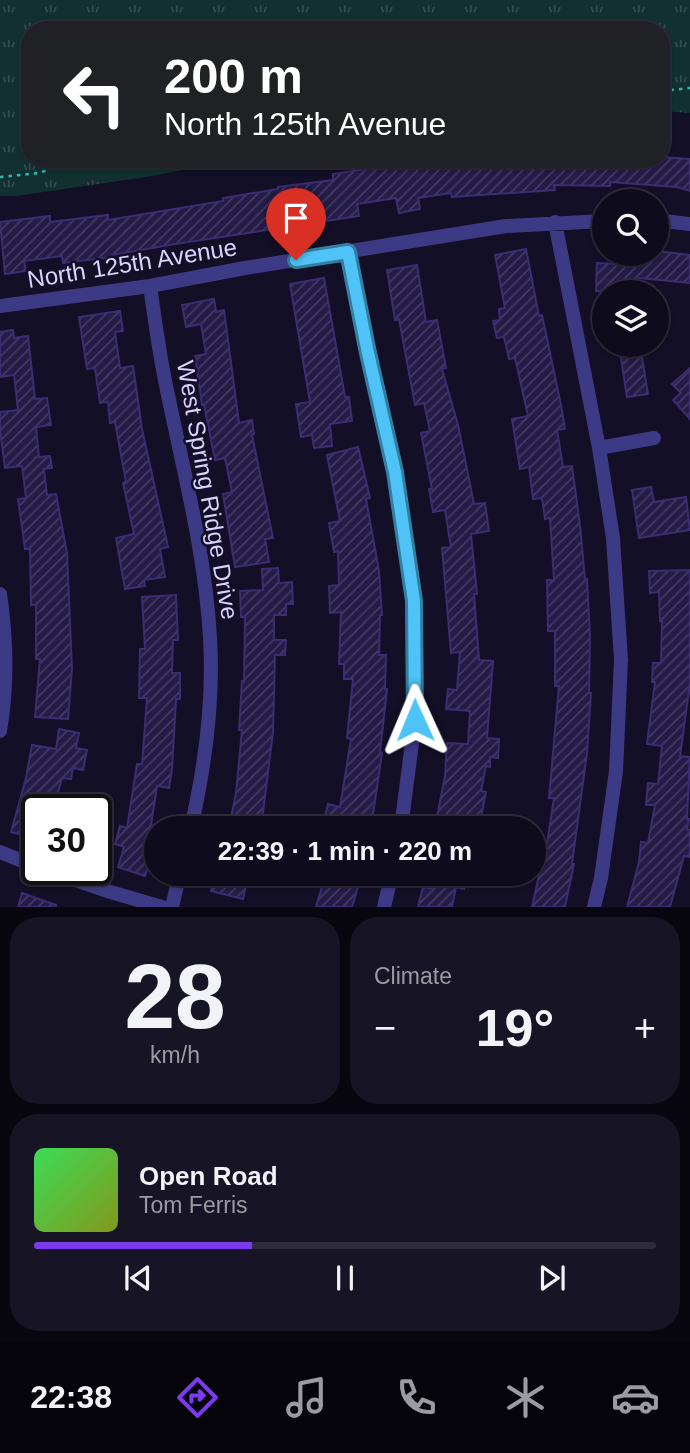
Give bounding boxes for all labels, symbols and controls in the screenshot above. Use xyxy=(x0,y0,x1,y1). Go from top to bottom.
icon: left xyxy=(49,49,140,140)
text: 200 m xyxy=(164,49,303,103)
text: North 125th Avenue xyxy=(164,106,446,142)
pin xyxy=(266,188,326,260)
map controls xyxy=(592,189,669,357)
button: search xyxy=(592,189,669,266)
icon: arrive xyxy=(277,199,315,237)
street label: North 125th Avenue xyxy=(25,233,239,293)
button: layers xyxy=(592,280,669,357)
street label: West Spring Ridge Drive xyxy=(172,358,244,622)
position arrow xyxy=(378,683,452,757)
speed limit sign: 30 xyxy=(21,794,112,885)
text: 22:39 · 1 min · 220 m xyxy=(218,836,472,866)
text: 28 xyxy=(124,946,226,1047)
text: Climate xyxy=(374,963,452,989)
text: 19° xyxy=(476,999,554,1057)
text: − xyxy=(374,1007,396,1049)
text: + xyxy=(634,1007,656,1049)
text: km/h xyxy=(150,1042,200,1068)
text: Open Road xyxy=(139,1161,278,1191)
text: Tom Ferris xyxy=(139,1192,248,1218)
icon: previous xyxy=(119,1259,157,1297)
icon: pause xyxy=(326,1259,364,1297)
icon: next xyxy=(533,1259,571,1297)
icon: directions xyxy=(173,1373,222,1422)
icon: music xyxy=(282,1373,331,1422)
icon: phone xyxy=(392,1373,441,1422)
icon: climate xyxy=(501,1373,550,1422)
icon: car xyxy=(611,1373,660,1422)
text: 22:38 xyxy=(30,1379,112,1415)

